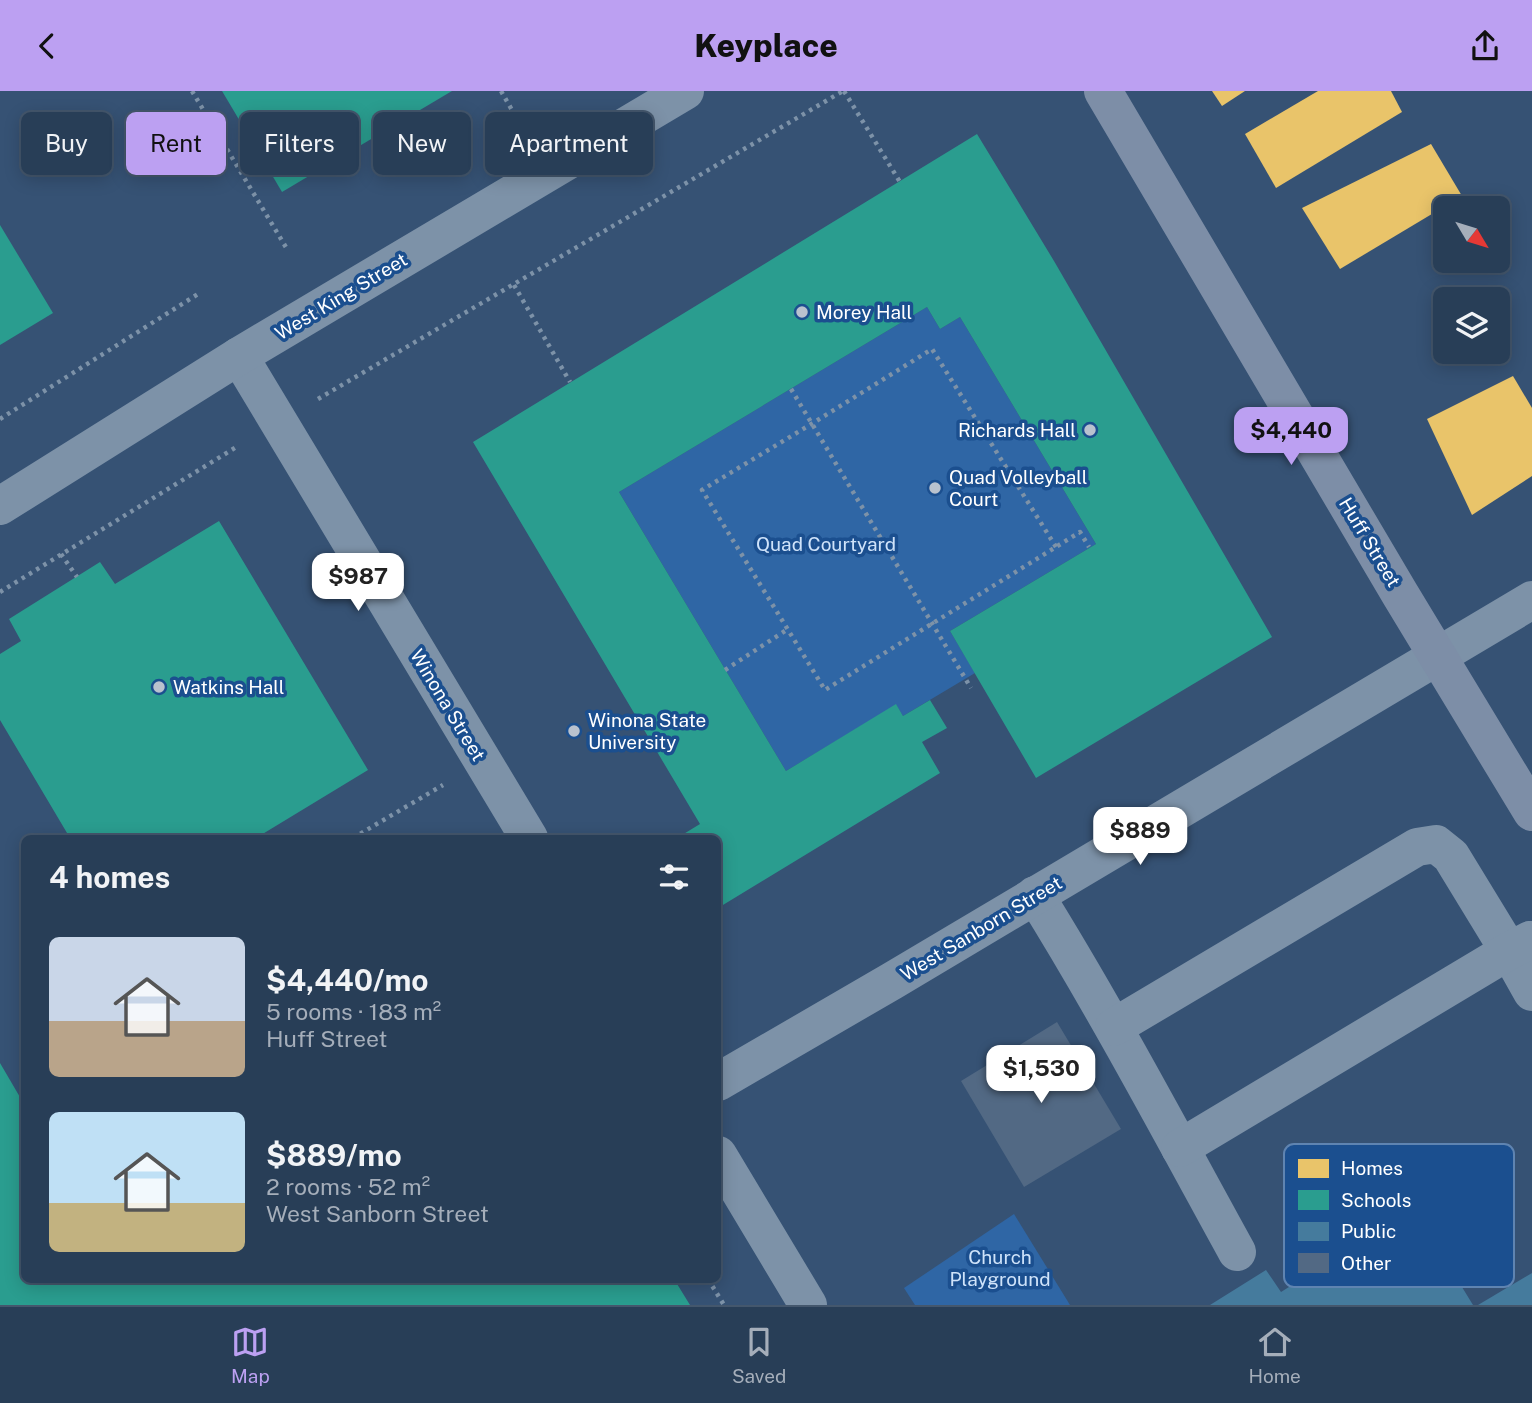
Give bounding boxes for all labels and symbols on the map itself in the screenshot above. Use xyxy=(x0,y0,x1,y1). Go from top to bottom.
north arrow xyxy=(1433,196,1510,273)
street label: West King Street xyxy=(271,248,411,344)
place label: Morey Hall xyxy=(816,301,912,323)
marker: Morey Hall xyxy=(794,304,810,320)
pin: $4,440 xyxy=(1234,407,1348,467)
place label: Richards Hall xyxy=(958,419,1076,441)
marker: Richards Hall xyxy=(1082,422,1098,438)
place label: Quad Volleyball Court xyxy=(949,466,1087,510)
marker: Quad Volleyball Court xyxy=(927,480,943,496)
street label: Huff Street xyxy=(1335,493,1405,591)
park label: Quad Courtyard xyxy=(756,533,896,555)
pin: $987 xyxy=(317,553,399,613)
street label: Winona Street xyxy=(406,645,490,765)
place label: Watkins Hall xyxy=(173,676,285,698)
marker: Watkins Hall xyxy=(151,679,167,695)
place label: Winona State University xyxy=(588,709,706,753)
marker: Winona State University xyxy=(566,723,582,739)
pin: $889 xyxy=(1099,807,1181,867)
street label: West Sanborn Street xyxy=(896,871,1066,985)
pin: $1,530 xyxy=(984,1045,1098,1105)
legend xyxy=(1284,1144,1514,1287)
text: Homes xyxy=(1341,1157,1403,1179)
text: Schools xyxy=(1341,1189,1411,1211)
text: Public xyxy=(1341,1220,1396,1242)
park label: Church Playground xyxy=(949,1246,1051,1290)
text: Other xyxy=(1341,1252,1391,1274)

